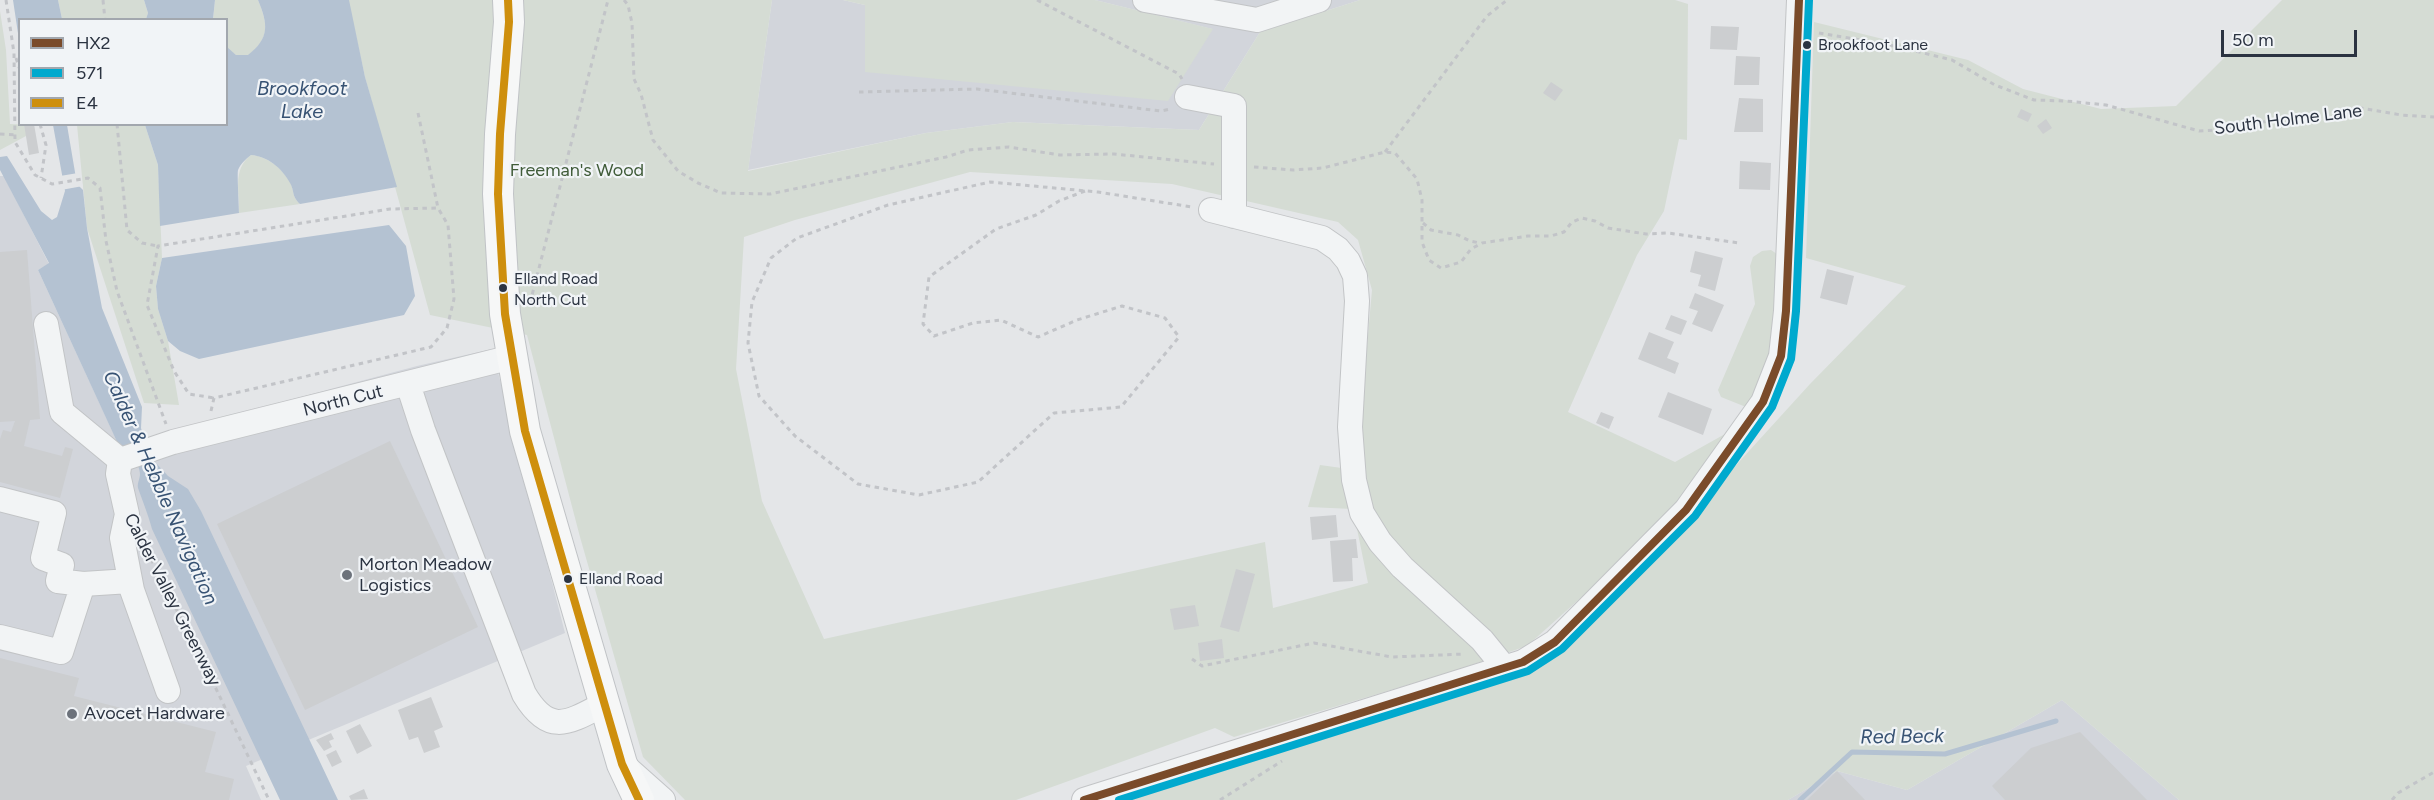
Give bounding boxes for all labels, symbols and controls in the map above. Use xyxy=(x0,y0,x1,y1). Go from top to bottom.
legend xyxy=(18,18,228,126)
scale bar xyxy=(2224,18,2360,56)
text: 50 m xyxy=(2232,29,2274,51)
text: HX2 xyxy=(76,32,111,54)
place label: Brookfoot Lane xyxy=(1818,35,1928,55)
marker: Brookfoot Lane xyxy=(1801,39,1813,51)
text: 571 xyxy=(76,62,103,84)
water label: Brookfoot Lake xyxy=(257,77,347,124)
text: E4 xyxy=(76,92,98,114)
street label: South Holme Lane xyxy=(2213,100,2363,140)
park label: Freeman's Wood xyxy=(510,160,644,182)
place label: Elland Road North Cut xyxy=(514,269,598,307)
marker: Elland Road North Cut xyxy=(497,282,509,294)
water label: Calder & Hebble Navigation xyxy=(97,367,223,609)
street label: North Cut xyxy=(301,381,385,421)
street label: Calder Valley Greenway xyxy=(119,510,225,690)
place label: Morton Meadow Logistics xyxy=(359,554,492,596)
marker: Morton Meadow Logistics xyxy=(340,568,354,582)
place label: Elland Road xyxy=(579,569,663,589)
marker: Elland Road xyxy=(562,573,574,585)
place label: Avocet Hardware xyxy=(84,703,225,725)
marker: Avocet Hardware xyxy=(65,707,79,721)
water label: Red Beck xyxy=(1860,724,1944,750)

